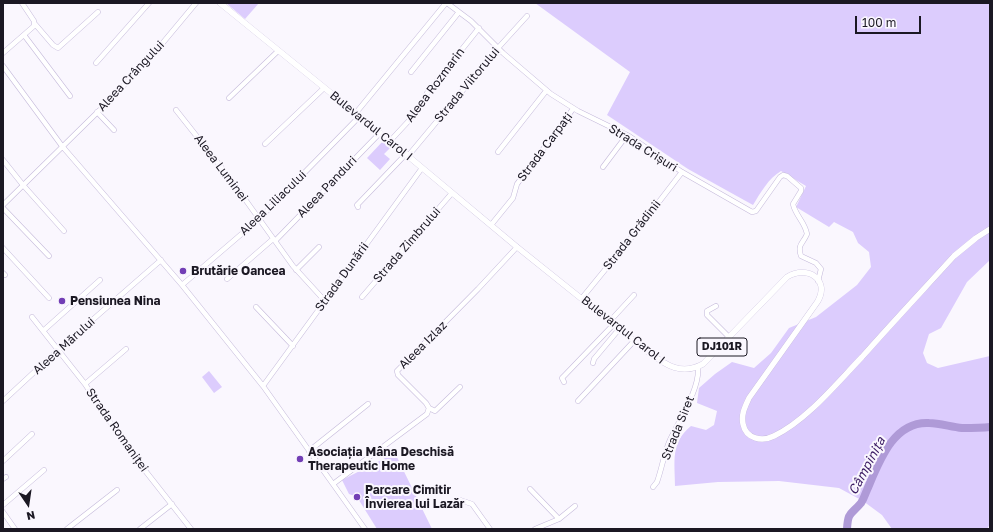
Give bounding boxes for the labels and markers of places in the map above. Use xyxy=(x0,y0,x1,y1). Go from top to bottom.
place label: Brutărie Oancea xyxy=(191,264,285,278)
marker: Brutărie Oancea xyxy=(178,266,188,276)
place label: Pensiunea Nina xyxy=(70,294,160,308)
marker: Pensiunea Nina xyxy=(57,296,67,306)
place label: Asociația Mâna Deschisă Therapeutic Home xyxy=(308,445,454,473)
marker: Asociația Mâna Deschisă Therapeutic Home xyxy=(295,454,305,464)
place label: Parcare Cimitir Învierea lui Lazăr xyxy=(365,483,464,511)
marker: Parcare Cimitir Învierea lui Lazăr xyxy=(352,492,362,502)

